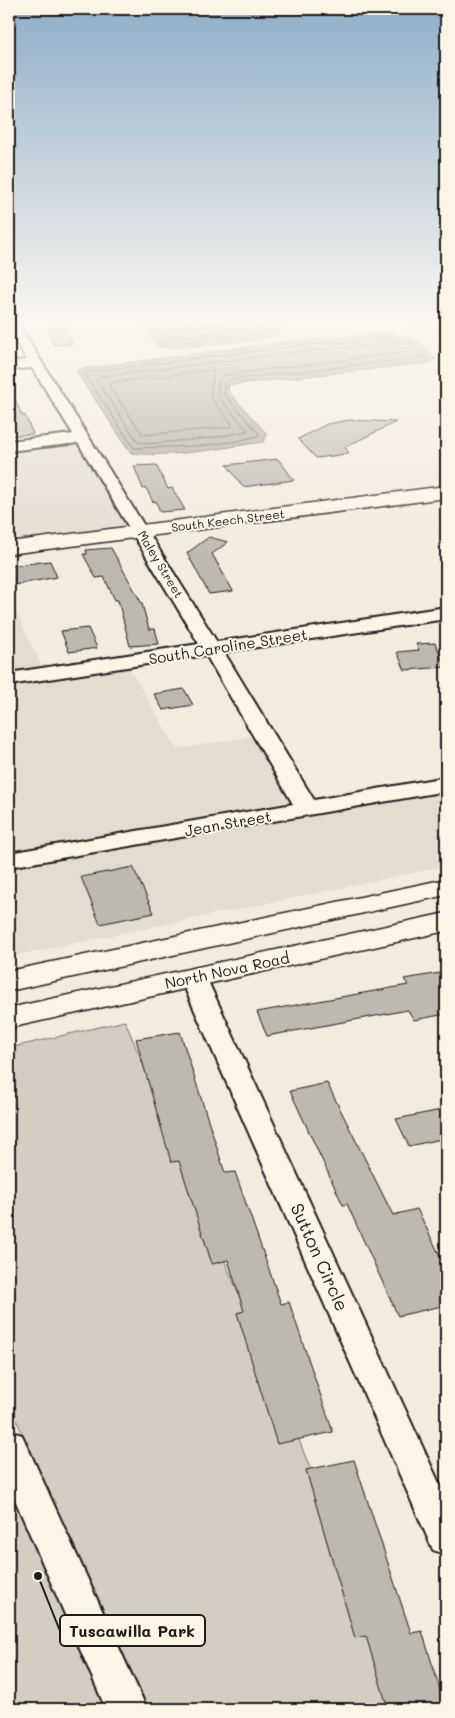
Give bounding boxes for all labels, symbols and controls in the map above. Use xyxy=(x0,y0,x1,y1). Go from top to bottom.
street label: South Keech Street xyxy=(170,505,286,535)
street label: Maley Street xyxy=(135,527,187,601)
street label: South Caroline Street xyxy=(147,624,309,668)
street label: Jean Street xyxy=(183,806,273,840)
street label: North Nova Road xyxy=(163,947,291,993)
street label: Sutton Circle xyxy=(285,1199,355,1315)
callout: Tuscawilla Park xyxy=(60,1615,205,1646)
text: Tuscawilla Park xyxy=(69,1620,195,1641)

